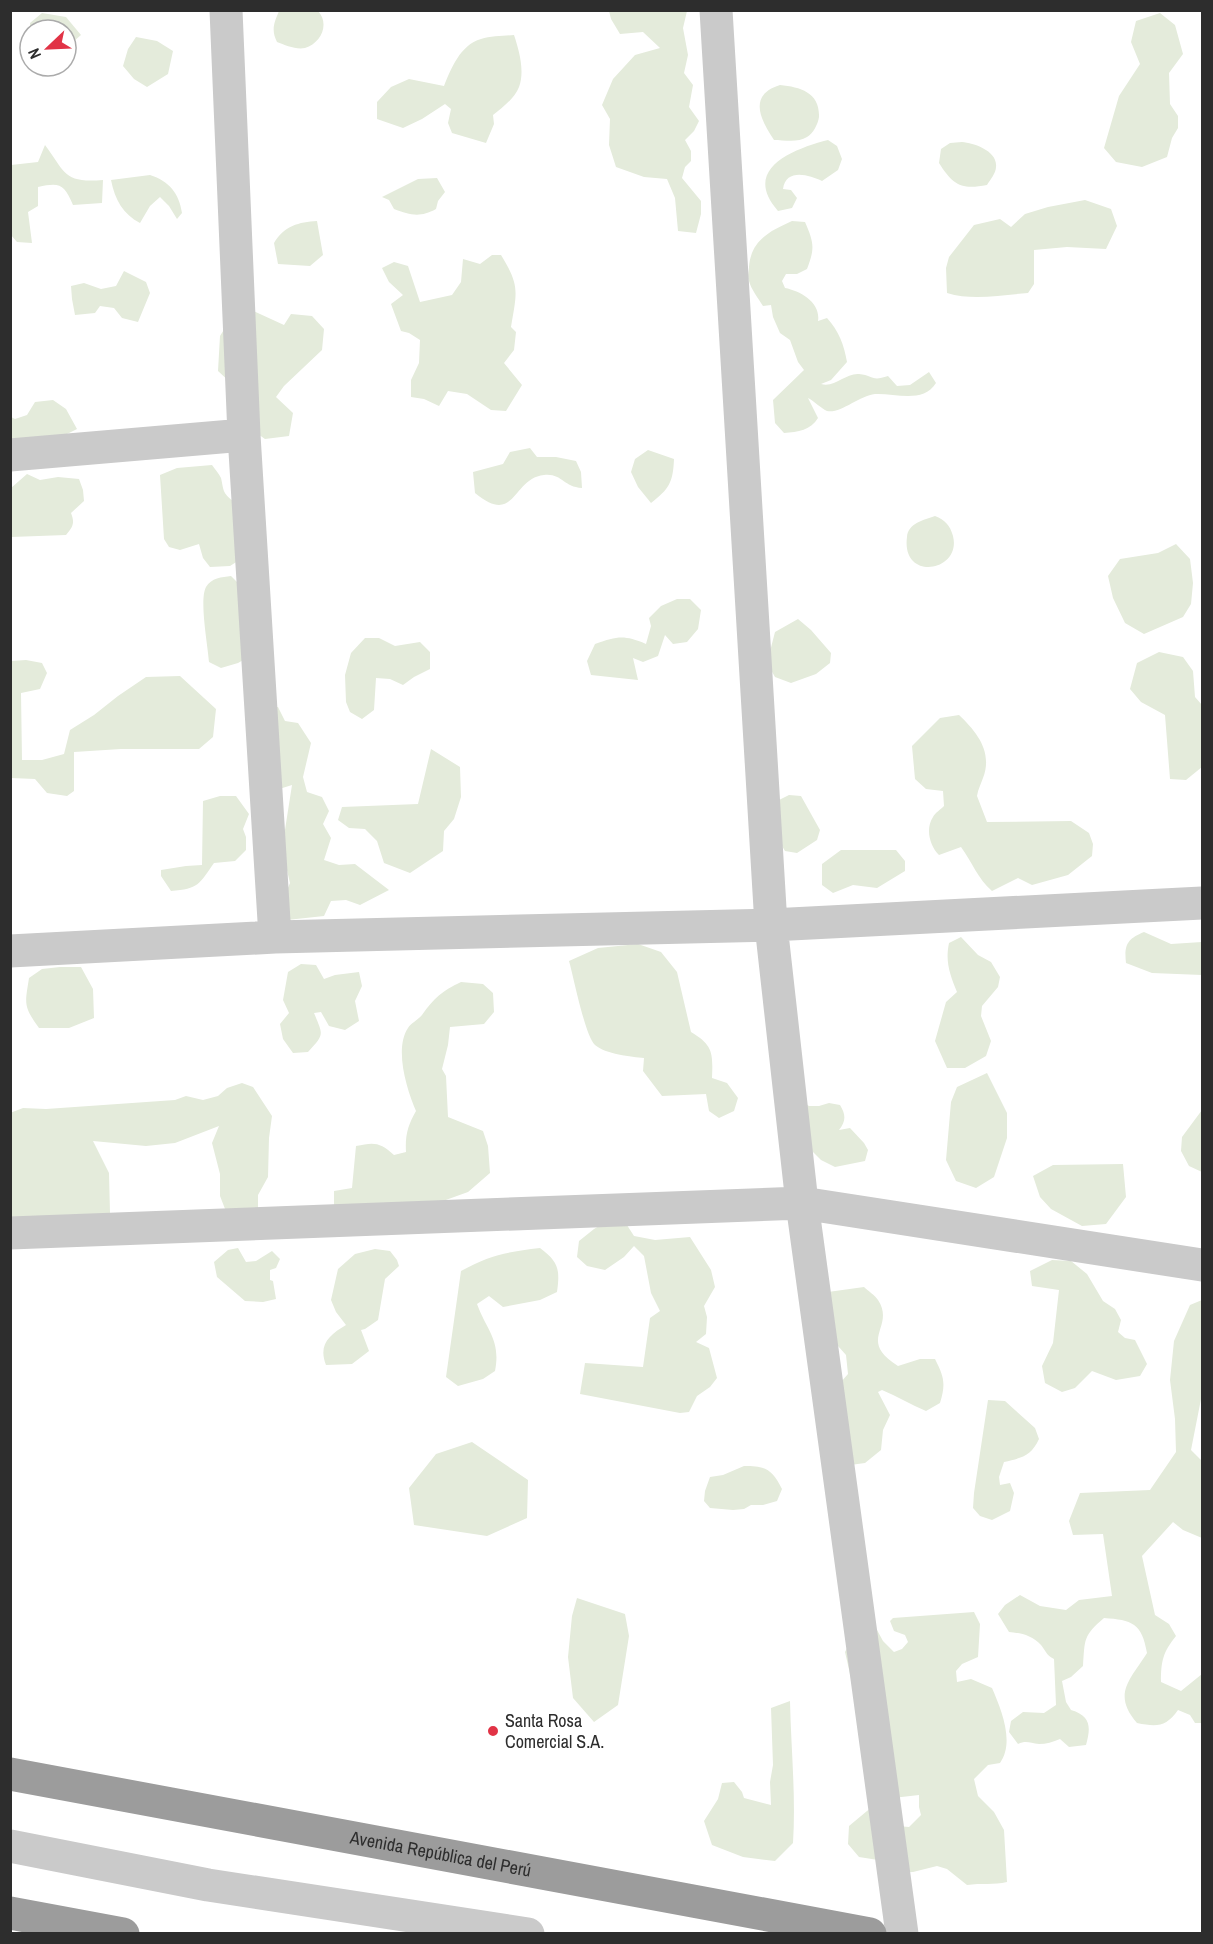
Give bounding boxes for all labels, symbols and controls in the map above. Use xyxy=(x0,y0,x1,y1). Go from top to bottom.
north arrow xyxy=(18,18,78,78)
text: N xyxy=(22,45,46,63)
place label: Santa Rosa Comercial S.A. xyxy=(505,1708,604,1754)
marker: Santa Rosa Comercial S.A. xyxy=(486,1724,500,1738)
street label: Avenida República del Perú xyxy=(347,1824,533,1883)

